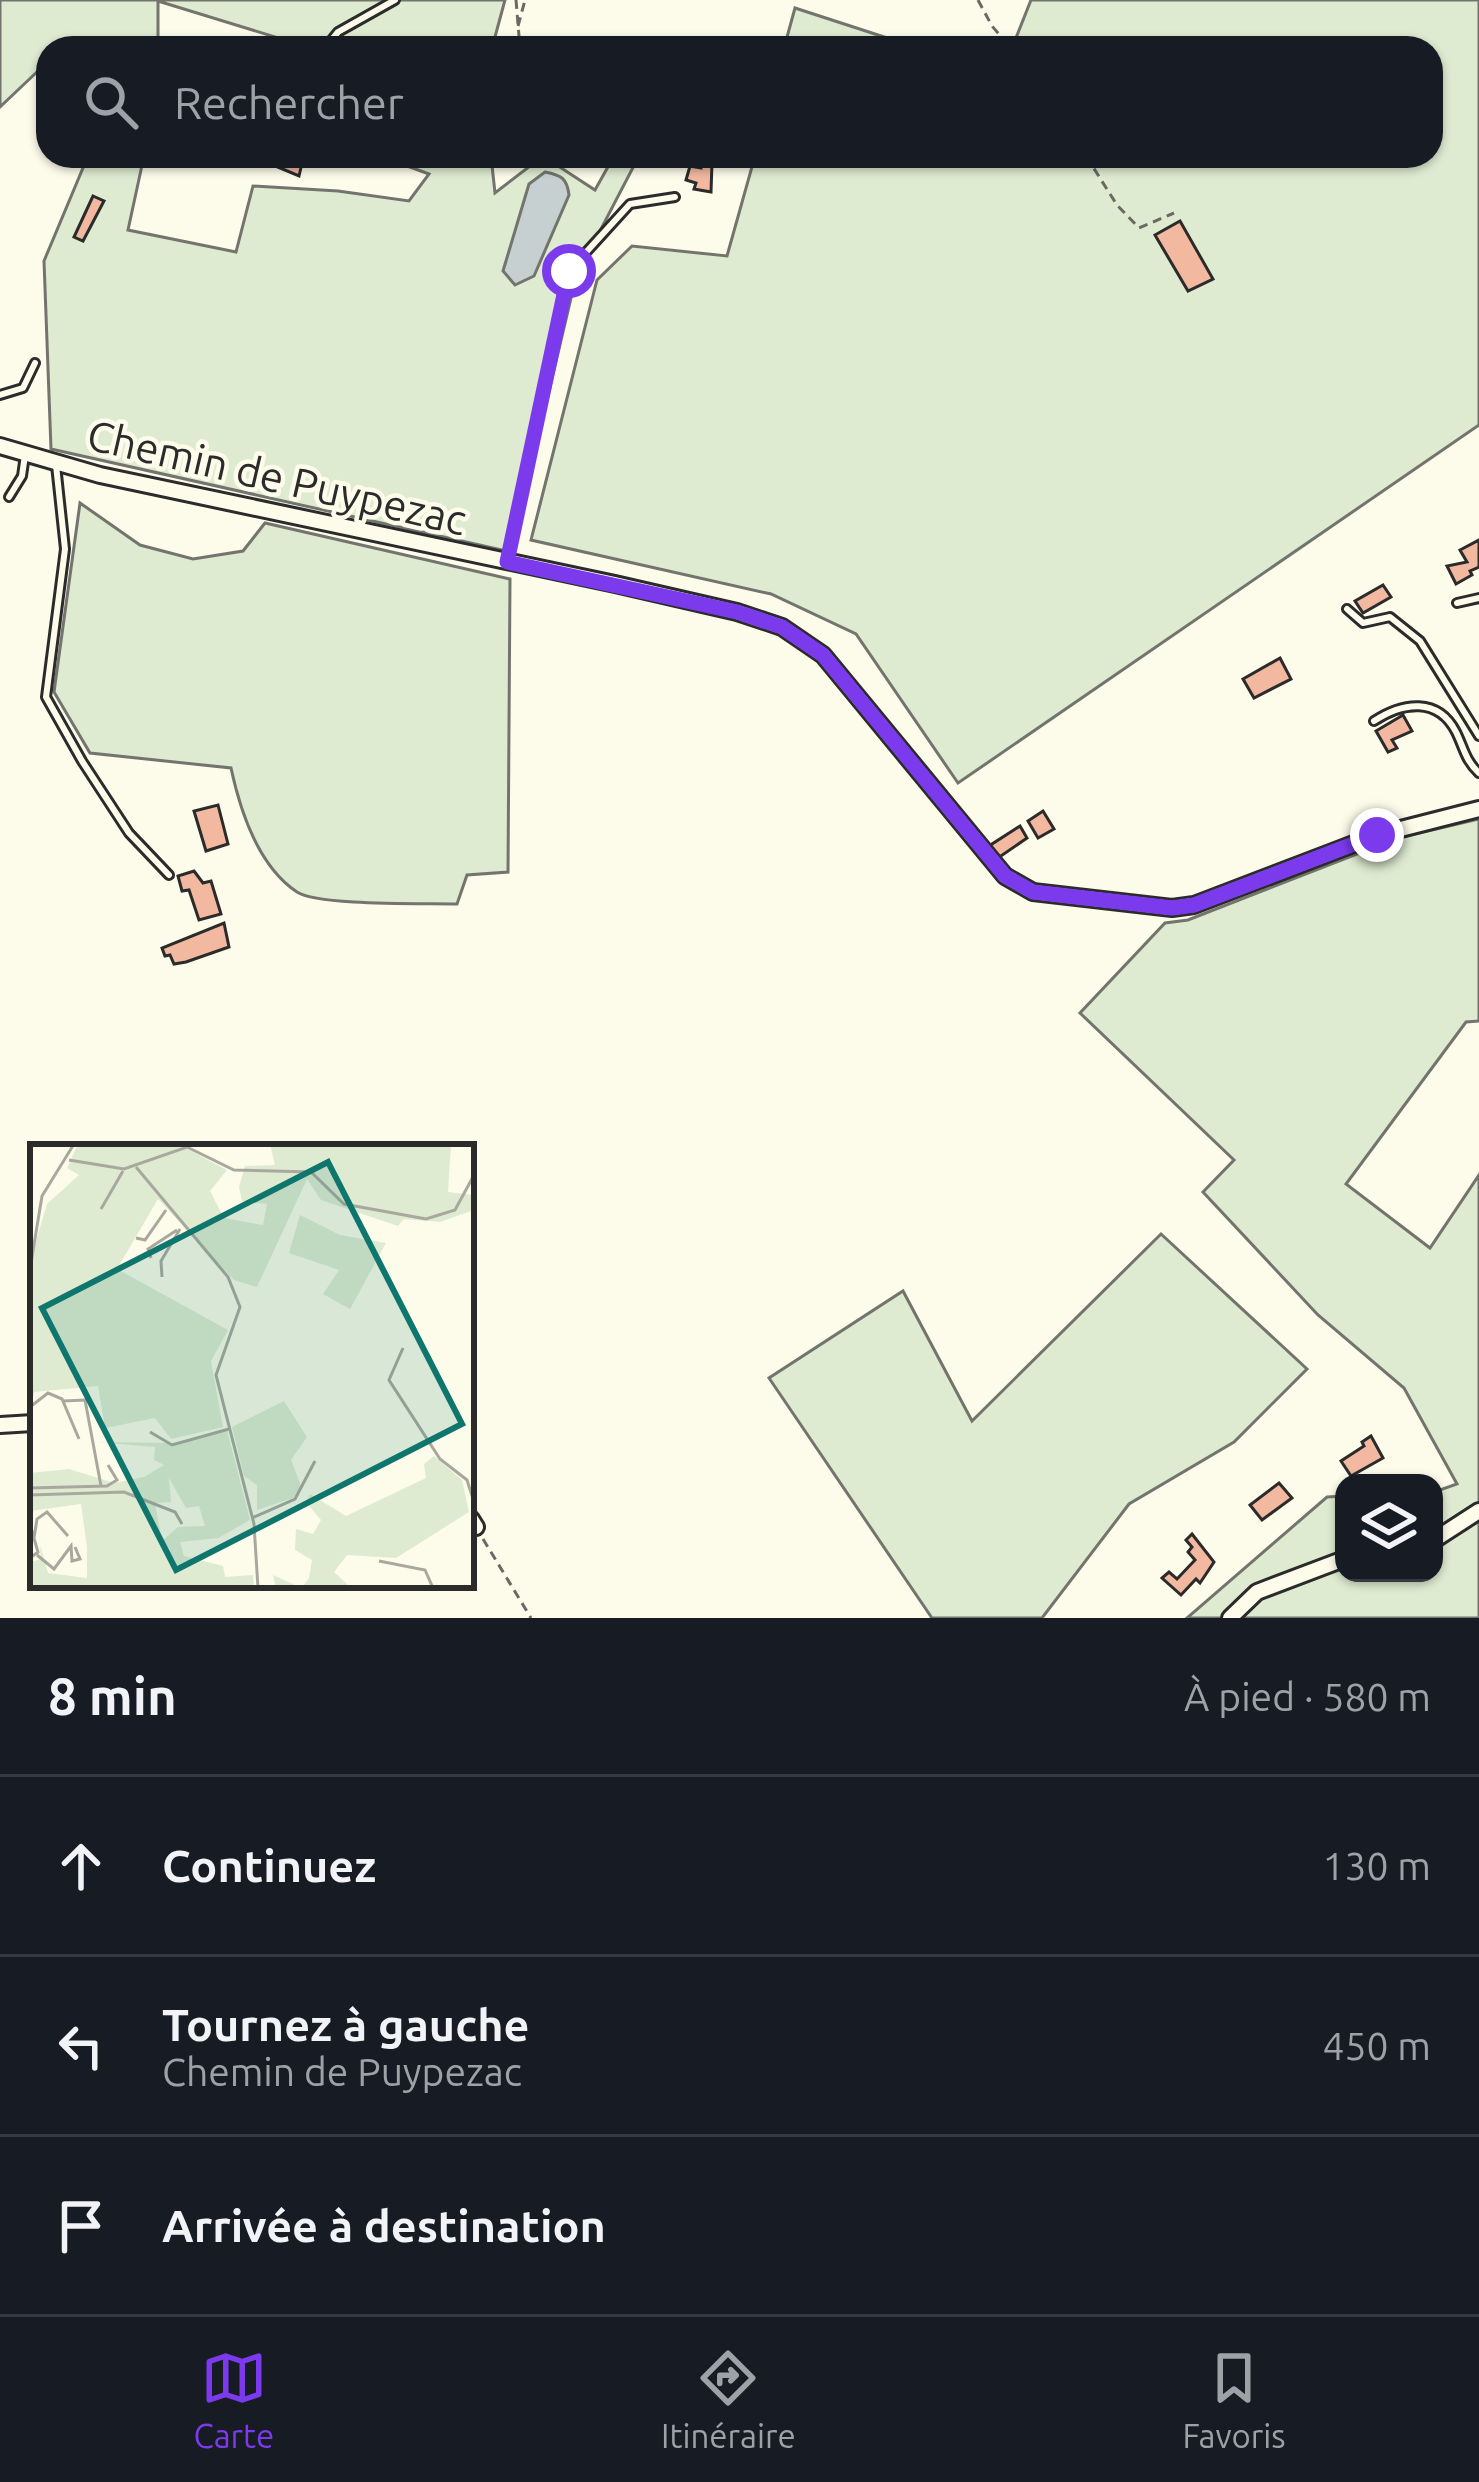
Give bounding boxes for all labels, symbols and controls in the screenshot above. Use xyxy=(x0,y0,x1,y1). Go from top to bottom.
search box xyxy=(36,36,1443,168)
icon: search xyxy=(78,69,144,135)
text: Rechercher xyxy=(174,77,404,128)
route start xyxy=(542,244,596,298)
street label: Chemin de Puypezac xyxy=(83,410,471,544)
route end xyxy=(1350,808,1404,862)
inset map xyxy=(30,1144,474,1588)
map controls xyxy=(1335,1474,1443,1582)
button: layers xyxy=(1335,1474,1443,1582)
text: 8 min xyxy=(48,1667,177,1725)
text: À pied · 580 m xyxy=(1184,1675,1431,1718)
icon: ahead xyxy=(48,1833,114,1899)
text: Continuez xyxy=(162,1840,376,1891)
text: 130 m xyxy=(1322,1844,1431,1887)
text: Tournez à gauche xyxy=(162,1999,530,2050)
icon: left xyxy=(48,2013,114,2079)
text: 450 m xyxy=(1322,2024,1431,2067)
text: Chemin de Puypezac xyxy=(162,2050,522,2093)
icon: arrive xyxy=(48,2193,114,2259)
text: Arrivée à destination xyxy=(162,2200,606,2251)
tab: Carte xyxy=(193,2345,274,2454)
tab: Itinéraire xyxy=(661,2345,796,2454)
tab: Favoris xyxy=(1182,2345,1286,2454)

